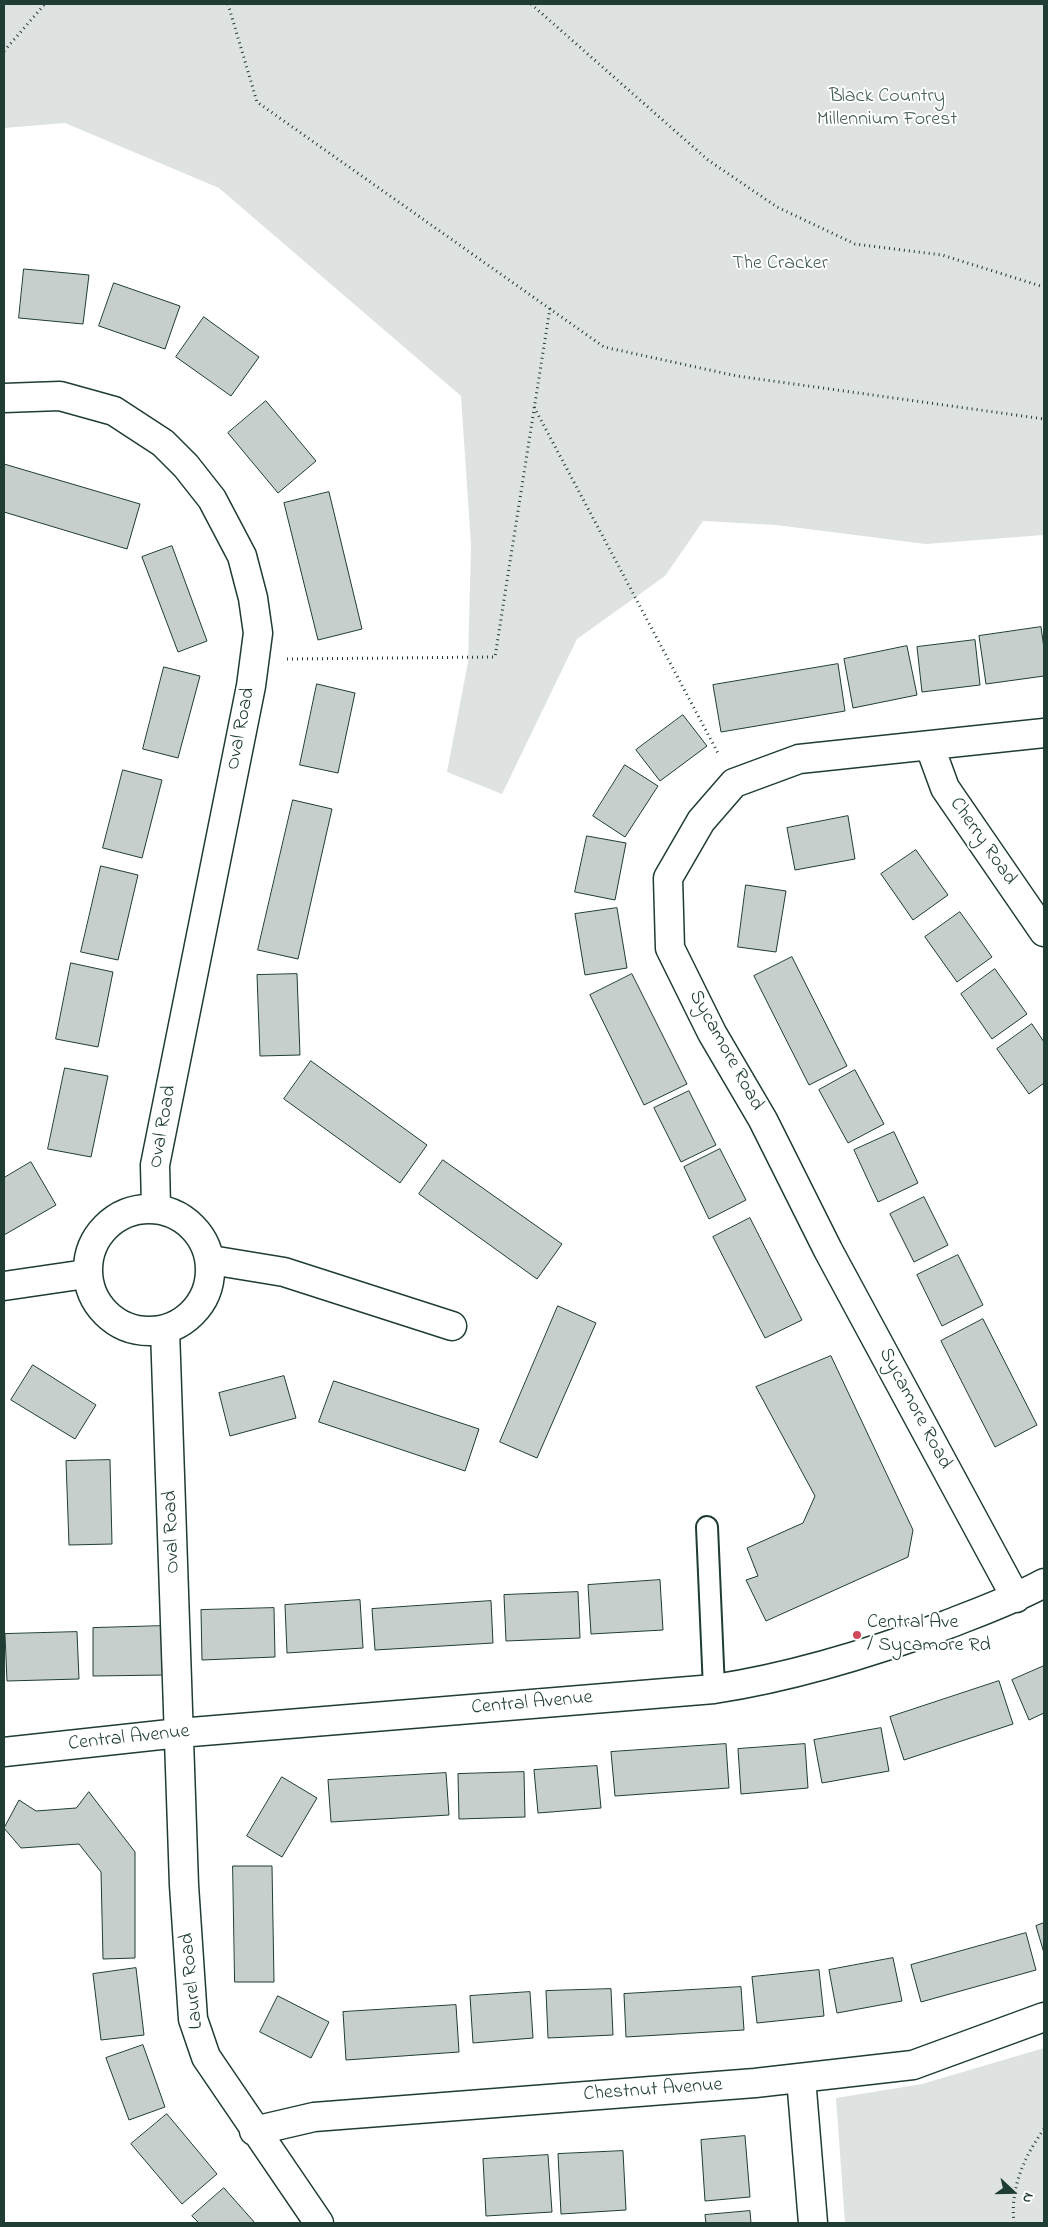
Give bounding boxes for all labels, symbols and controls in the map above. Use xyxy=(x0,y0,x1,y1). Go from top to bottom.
park label: Black Country Millennium Forest xyxy=(817,86,957,133)
park label: The Cracker xyxy=(732,253,828,277)
street label: Oval Road xyxy=(222,686,262,772)
street label: Cherry Road xyxy=(943,794,1021,890)
street label: Sycamore Road xyxy=(682,987,768,1115)
street label: Oval Road xyxy=(145,1084,183,1170)
street label: Sycamore Road xyxy=(872,1344,956,1474)
street label: Oval Road xyxy=(160,1490,186,1574)
place label: Central Ave / Sycamore Rd xyxy=(867,1612,991,1659)
marker: Central Ave / Sycamore Rd xyxy=(851,1629,863,1641)
street label: Central Avenue xyxy=(470,1687,594,1721)
street label: Central Avenue xyxy=(67,1721,191,1757)
street label: Laurel Road xyxy=(176,1932,210,2030)
street label: Chestnut Avenue xyxy=(583,2074,723,2108)
north arrow xyxy=(988,2167,1038,2217)
text: N xyxy=(1016,2189,1039,2206)

